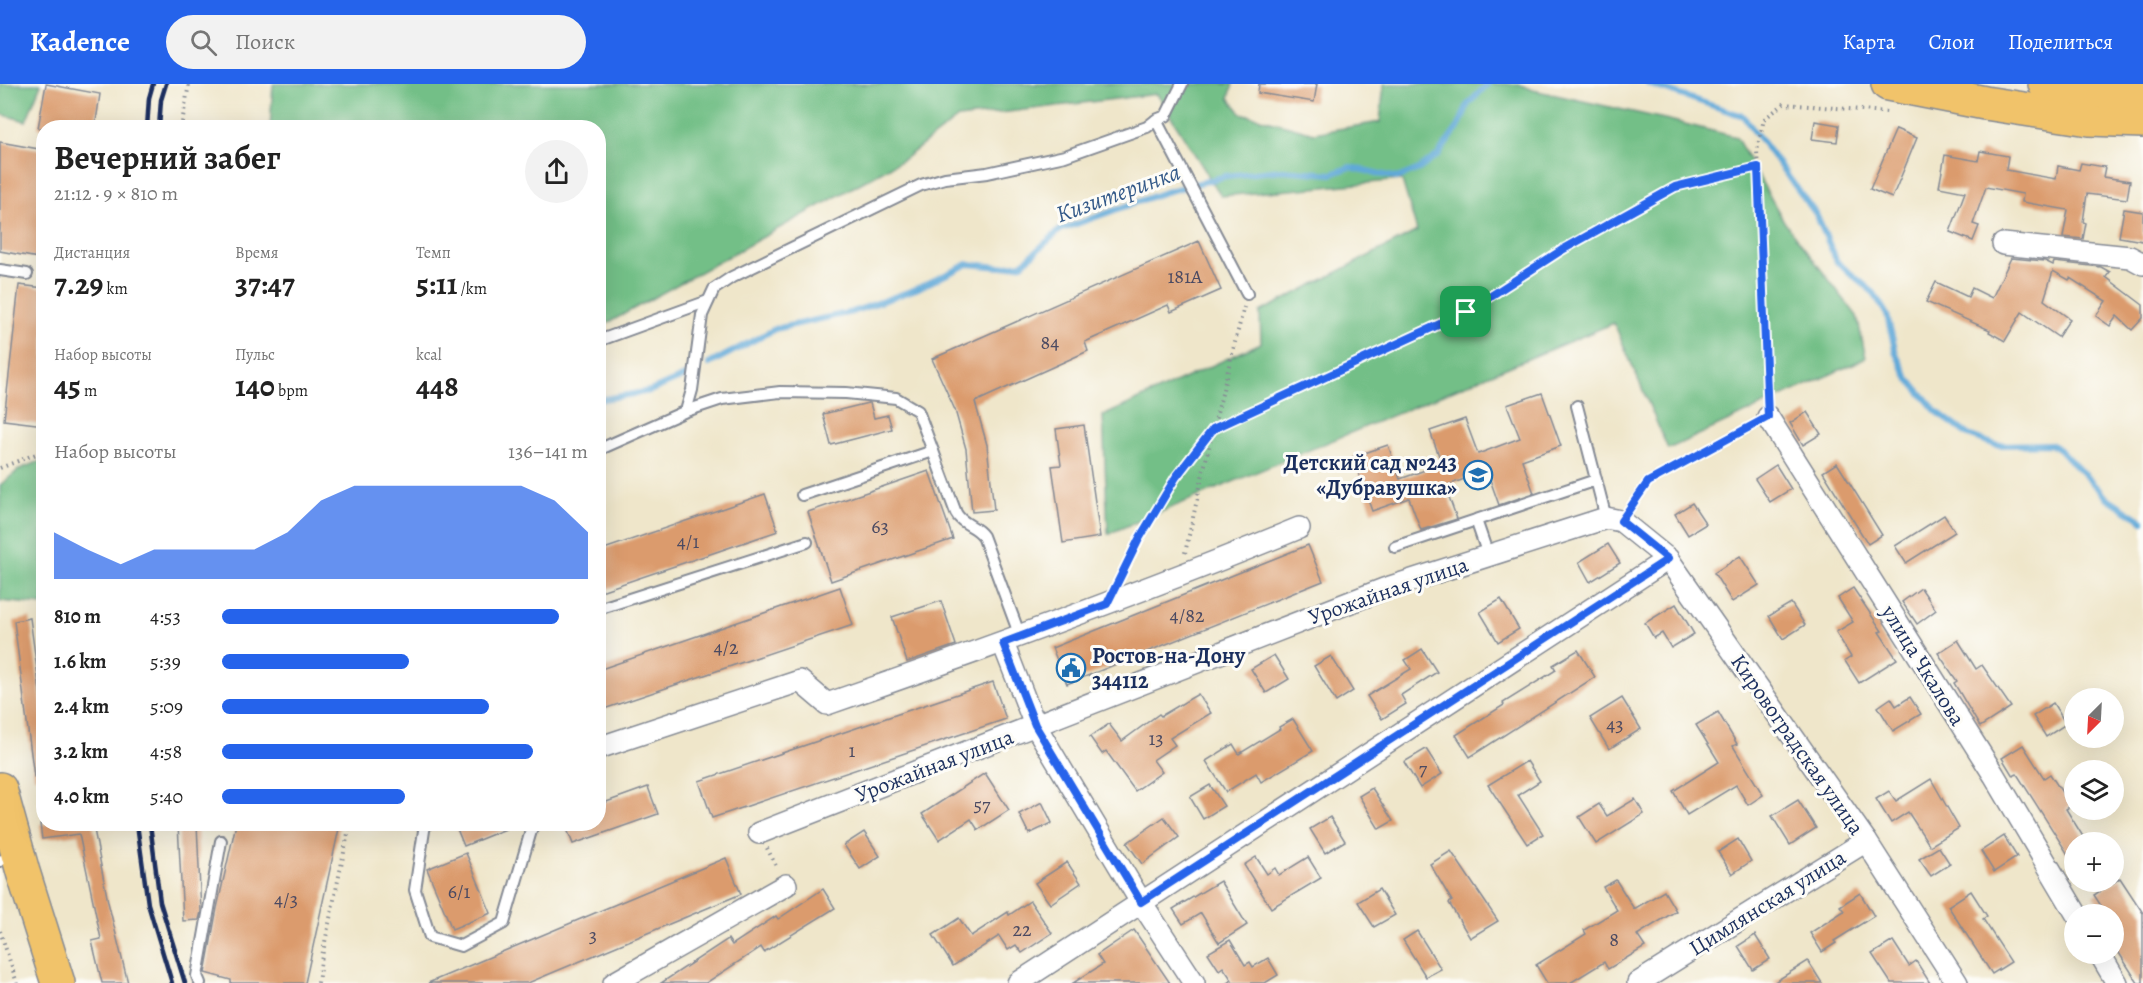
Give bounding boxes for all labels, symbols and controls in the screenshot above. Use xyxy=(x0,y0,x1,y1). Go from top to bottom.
search box xyxy=(166,15,586,69)
text: Kadence xyxy=(30,23,130,61)
icon: search xyxy=(187,26,220,59)
text: Поиск xyxy=(235,27,295,57)
text: Карта xyxy=(1842,28,1895,56)
text: Слои xyxy=(1928,28,1975,56)
text: Поделиться xyxy=(2008,28,2113,56)
text: Вечерний забег xyxy=(54,135,281,180)
button: share xyxy=(525,140,588,203)
water label: Кизитеринка xyxy=(1051,156,1185,230)
text: 21:12 · 9 × 810 m xyxy=(54,180,178,207)
text: Дистанция xyxy=(54,242,130,264)
text: Время xyxy=(235,242,279,264)
text: Темп xyxy=(416,242,451,264)
house number: 181А xyxy=(1167,263,1203,290)
text: 7.29 xyxy=(54,264,103,304)
text: 37:47 xyxy=(235,264,295,304)
text: 5:11 xyxy=(416,264,457,304)
text: km xyxy=(103,278,128,300)
text: /km xyxy=(457,278,487,300)
pin xyxy=(1440,286,1491,337)
icon: arrive xyxy=(1449,295,1482,328)
house number: 84 xyxy=(1041,329,1059,356)
text: Набор высоты xyxy=(54,344,152,366)
text: Пульс xyxy=(235,344,275,366)
text: kcal xyxy=(416,344,442,366)
text: 45 xyxy=(54,366,81,406)
text: 140 xyxy=(235,366,275,406)
text: 448 xyxy=(416,366,459,406)
text: m xyxy=(81,380,97,402)
text: bpm xyxy=(275,380,308,402)
text: Набор высоты xyxy=(54,438,177,465)
text: 136–141 m xyxy=(508,438,588,465)
place label: Детский сад №243 «Дубравушка» xyxy=(1284,448,1457,503)
school or university icon: Детский сад №243 «Дубравушка» xyxy=(1462,459,1494,491)
house number: 63 xyxy=(871,513,889,540)
house number: 4/1 xyxy=(677,528,699,555)
street label: Урожайная улица xyxy=(1304,549,1473,632)
street label: улица Чкалова xyxy=(1874,599,1973,732)
house number: 4/82 xyxy=(1170,602,1205,629)
text: 810 m xyxy=(54,603,101,630)
text: 4:53 xyxy=(150,603,181,630)
house number: 4/2 xyxy=(713,634,739,661)
place label: Ростов-на-Дону 344112 xyxy=(1092,641,1246,696)
text: 1.6 km xyxy=(54,648,107,675)
text: 5:39 xyxy=(150,648,181,675)
street label: Кировоградская улица xyxy=(1723,648,1872,842)
public building icon: Ростов-на-Дону 344112 xyxy=(1055,652,1087,684)
north arrow xyxy=(2064,688,2124,748)
map controls xyxy=(2064,688,2124,964)
text: 2.4 km xyxy=(54,693,109,720)
text: 5:09 xyxy=(150,693,183,720)
house number: 43 xyxy=(1606,711,1624,738)
street label: Урожайная улица xyxy=(851,722,1019,810)
house number: 13 xyxy=(1148,725,1164,752)
house number: 1 xyxy=(849,737,856,764)
text: 3.2 km xyxy=(54,738,108,765)
text: 4:58 xyxy=(150,738,182,765)
house number: 7 xyxy=(1419,755,1428,782)
button: layers xyxy=(2064,760,2124,820)
text: 4.0 km xyxy=(54,783,110,810)
text: 5:40 xyxy=(150,783,183,810)
house number: 57 xyxy=(974,791,991,818)
button: + xyxy=(2064,832,2124,892)
street label: Цимлянская улица xyxy=(1683,842,1852,963)
house number: 6/1 xyxy=(448,878,470,905)
house number: 4/3 xyxy=(274,886,298,913)
button: − xyxy=(2064,904,2124,964)
house number: 22 xyxy=(1013,916,1032,943)
house number: 3 xyxy=(589,922,597,949)
house number: 8 xyxy=(1609,926,1619,953)

